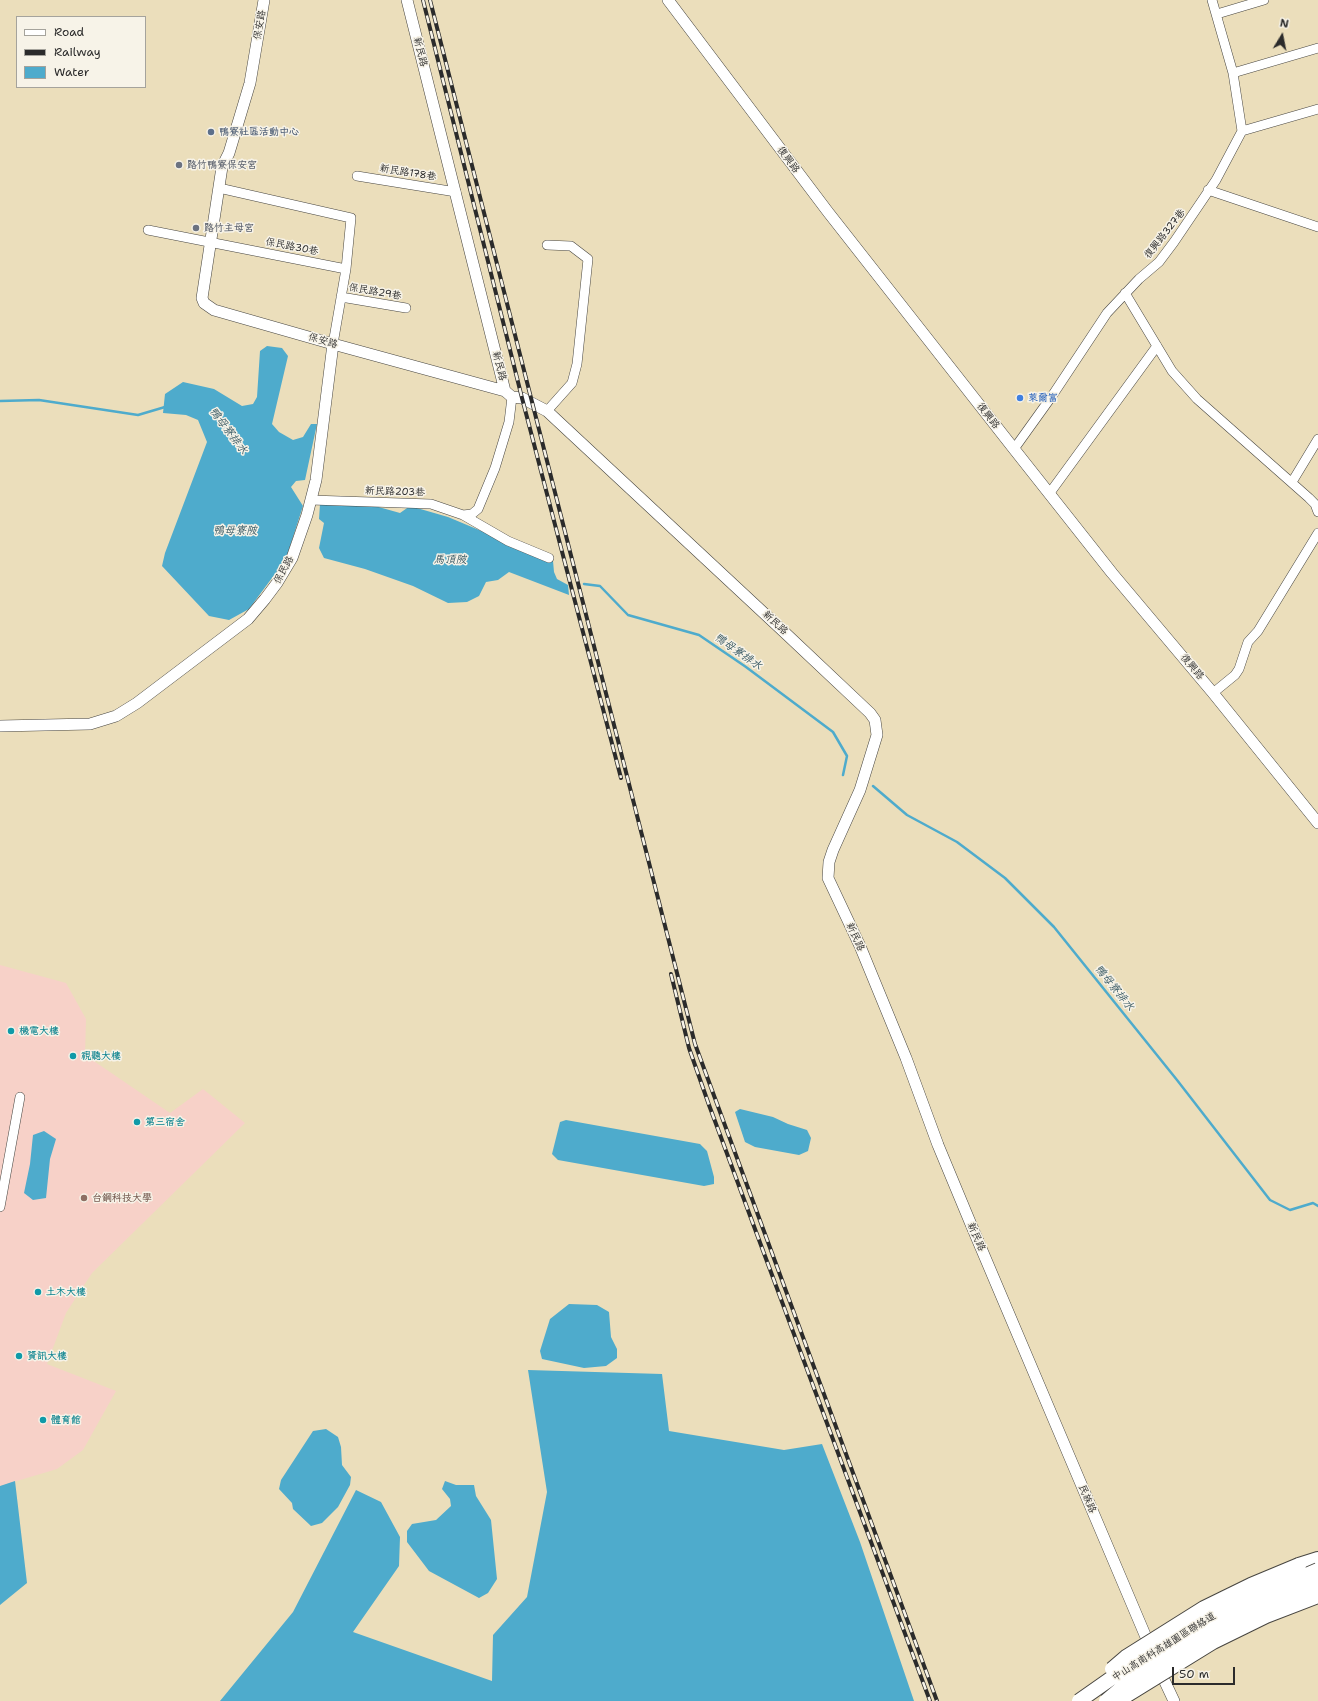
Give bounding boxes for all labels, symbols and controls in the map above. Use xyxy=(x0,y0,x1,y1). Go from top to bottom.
street label: 保安路 xyxy=(251,9,269,41)
legend xyxy=(16,16,146,88)
north arrow xyxy=(1262,16,1302,56)
text: N xyxy=(1279,16,1290,32)
text: Road xyxy=(54,24,84,40)
street label: 新民路 xyxy=(411,36,429,68)
text: Railway xyxy=(54,44,101,60)
text: Water xyxy=(54,64,89,80)
place label: 鴨寮社區活動中心 xyxy=(219,126,299,138)
marker: 鴨寮社區活動中心 xyxy=(206,127,216,137)
street label: 復興路 xyxy=(774,144,802,176)
place label: 路竹鴨寮保安宮 xyxy=(187,159,257,171)
marker: 路竹鴨寮保安宮 xyxy=(174,160,184,170)
street label: 新民路178巷 xyxy=(379,163,437,183)
street label: 復興路327巷 xyxy=(1142,207,1188,261)
place label: 路竹主母宮 xyxy=(204,222,254,234)
marker: 路竹主母宮 xyxy=(191,223,201,233)
street label: 保民路30巷 xyxy=(264,236,320,258)
street label: 保民路29巷 xyxy=(348,281,402,303)
street label: 保安路 xyxy=(307,331,339,351)
street label: 新民路 xyxy=(490,350,508,382)
place label: 萊爾富 xyxy=(1028,392,1058,404)
marker: 萊爾富 xyxy=(1015,393,1025,403)
street label: 復興路 xyxy=(974,400,1002,432)
water label: 鴨母寮排水 xyxy=(206,405,250,457)
street label: 新民路203巷 xyxy=(365,485,425,499)
water label: 鴨母寮陂 xyxy=(213,524,257,538)
water label: 馬頂陂 xyxy=(434,553,466,567)
street label: 保民路 xyxy=(271,554,297,586)
street label: 新民路 xyxy=(760,608,790,638)
water label: 鴨母寮排水 xyxy=(712,631,764,673)
street label: 復興路 xyxy=(1178,652,1206,682)
street label: 新民路 xyxy=(843,921,867,953)
water label: 鴨母寮排水 xyxy=(1092,962,1136,1014)
place label: 機電大樓 xyxy=(19,1025,59,1037)
marker: 機電大樓 xyxy=(6,1026,16,1036)
place label: 視聽大樓 xyxy=(81,1050,121,1062)
marker: 視聽大樓 xyxy=(68,1051,78,1061)
place label: 第三宿舍 xyxy=(145,1116,185,1128)
marker: 第三宿舍 xyxy=(132,1117,142,1127)
place label: 台鋼科技大學 xyxy=(92,1192,152,1204)
marker: 台鋼科技大學 xyxy=(79,1193,89,1203)
street label: 新民路 xyxy=(964,1221,988,1253)
place label: 土木大樓 xyxy=(46,1286,86,1298)
marker: 土木大樓 xyxy=(33,1287,43,1297)
place label: 資訊大樓 xyxy=(27,1350,67,1362)
marker: 資訊大樓 xyxy=(14,1351,24,1361)
place label: 體育館 xyxy=(51,1414,81,1426)
marker: 體育館 xyxy=(38,1415,48,1425)
street label: 民族路 xyxy=(1076,1483,1098,1515)
street label: 中山高南科高雄園區聯絡道 xyxy=(1110,1610,1218,1684)
scale bar xyxy=(1174,1659,1237,1685)
text: 50 m xyxy=(1179,1666,1209,1682)

